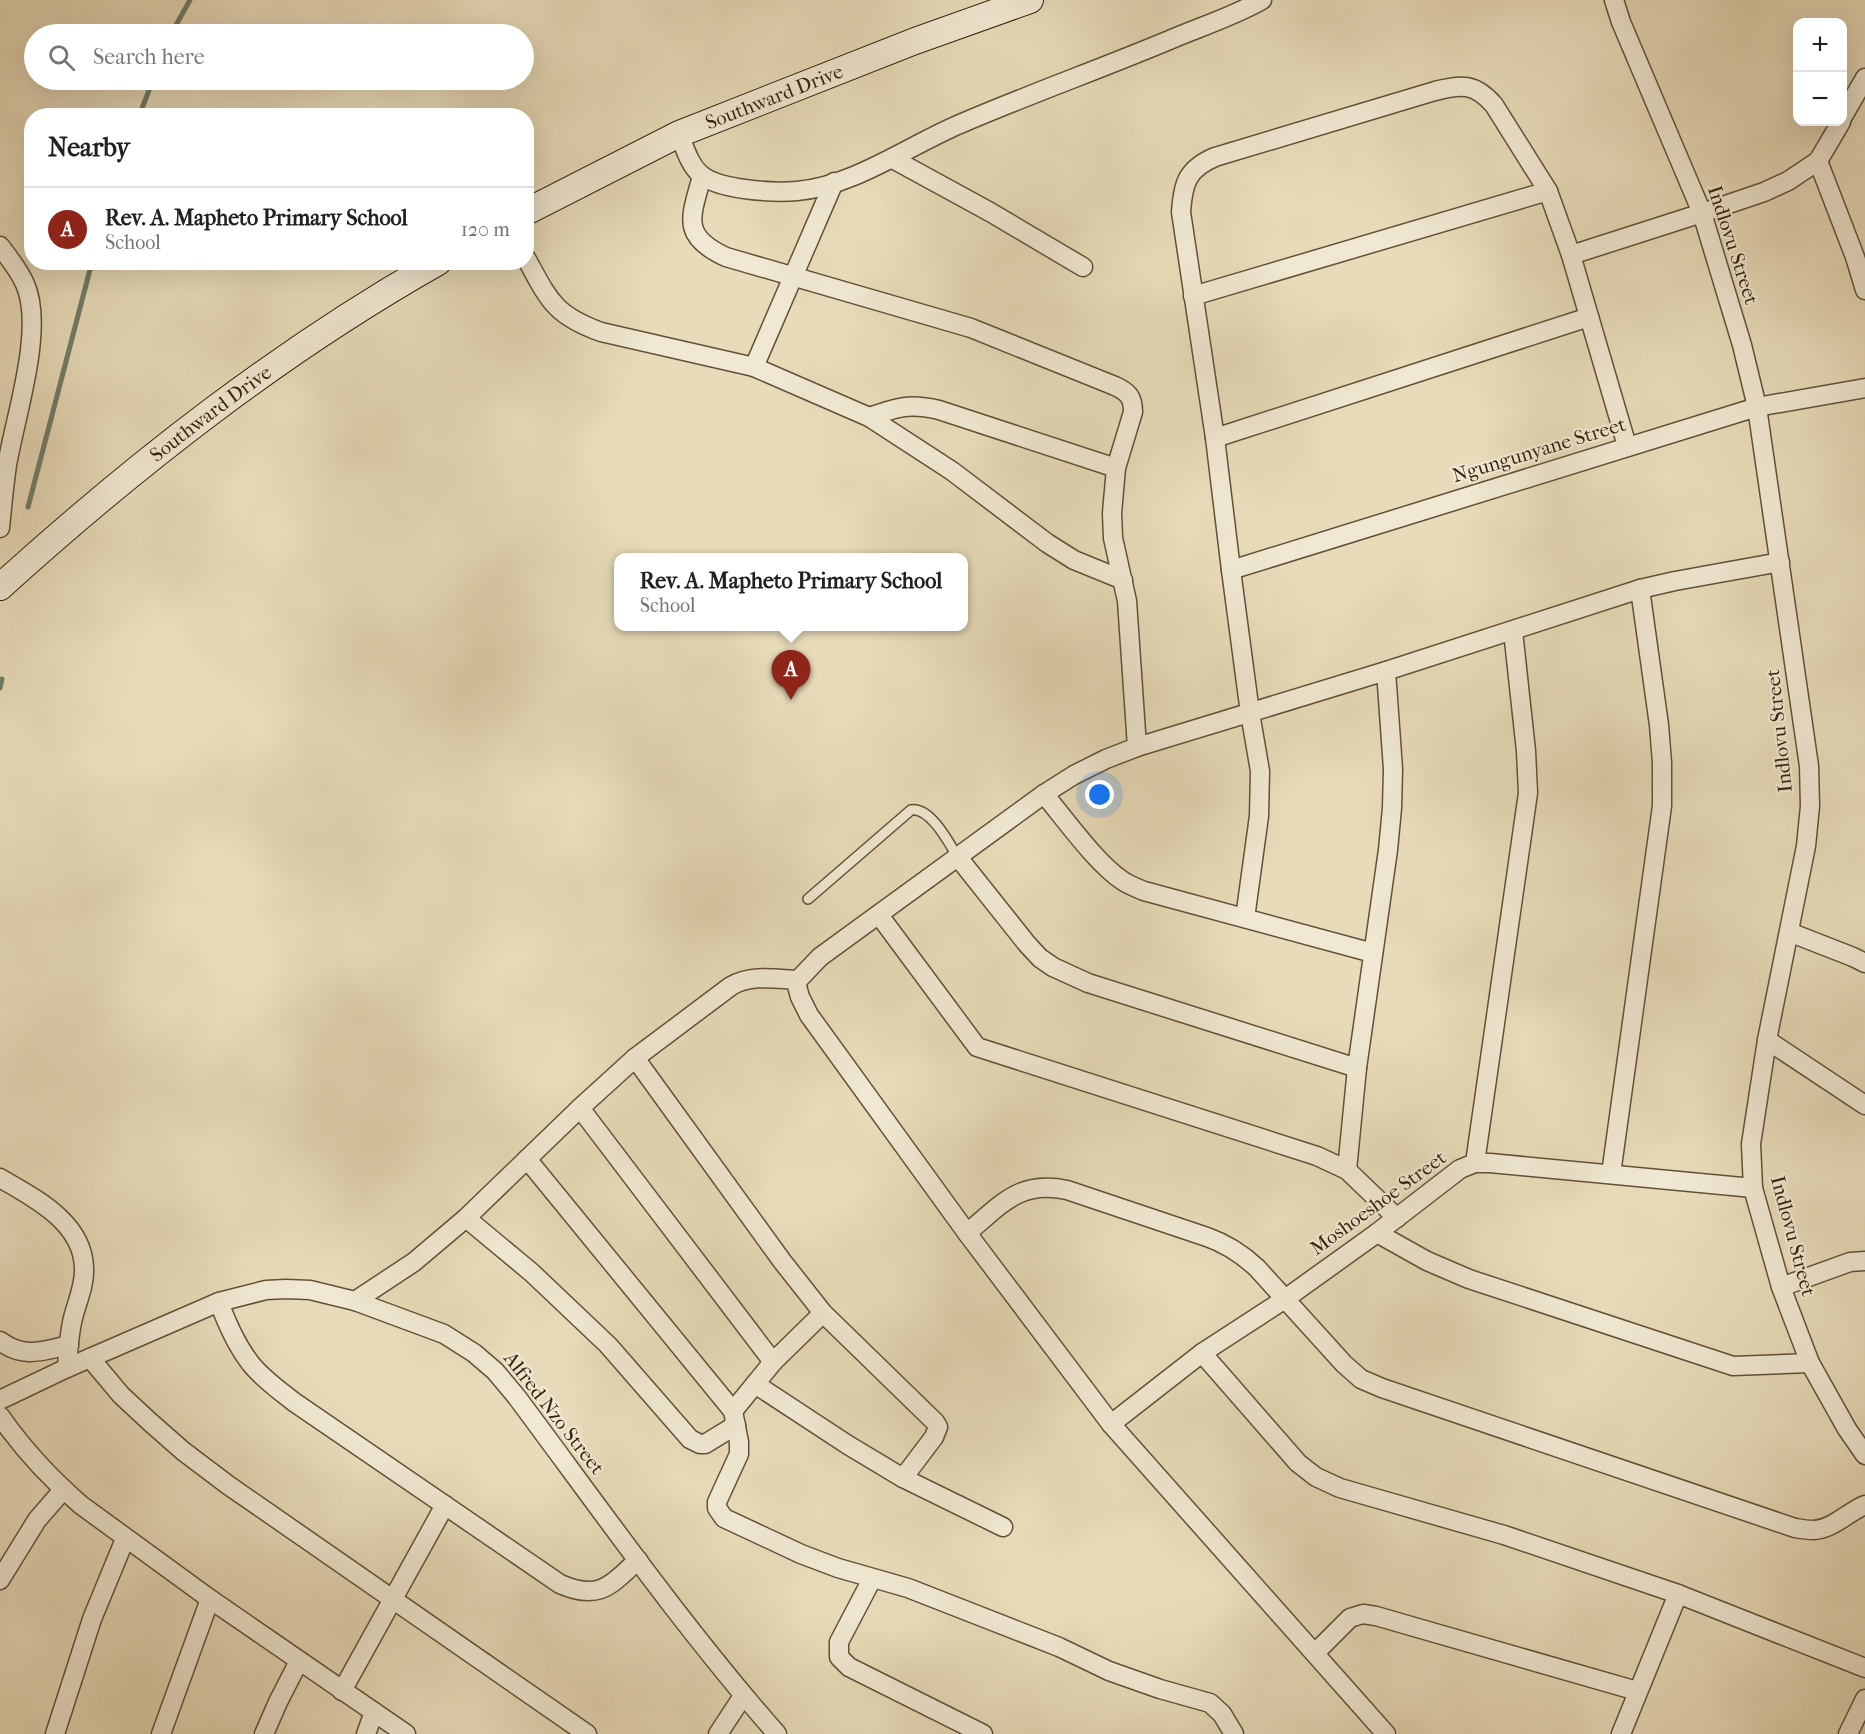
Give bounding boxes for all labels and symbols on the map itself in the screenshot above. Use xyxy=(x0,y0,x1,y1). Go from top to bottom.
street label: Southward Drive xyxy=(702,59,846,134)
street label: Indlovu Street xyxy=(1703,183,1763,307)
street label: Southward Drive xyxy=(145,360,276,466)
street label: Ngungunyane Street xyxy=(1449,413,1629,487)
pin: A xyxy=(772,650,810,700)
street label: Indlovu Street xyxy=(1761,668,1797,794)
your location xyxy=(1085,780,1114,809)
street label: Moshoeshoe Street xyxy=(1306,1146,1450,1260)
street label: Indlovu Street xyxy=(1766,1173,1820,1299)
street label: Alfred Nzo Street xyxy=(498,1346,609,1479)

